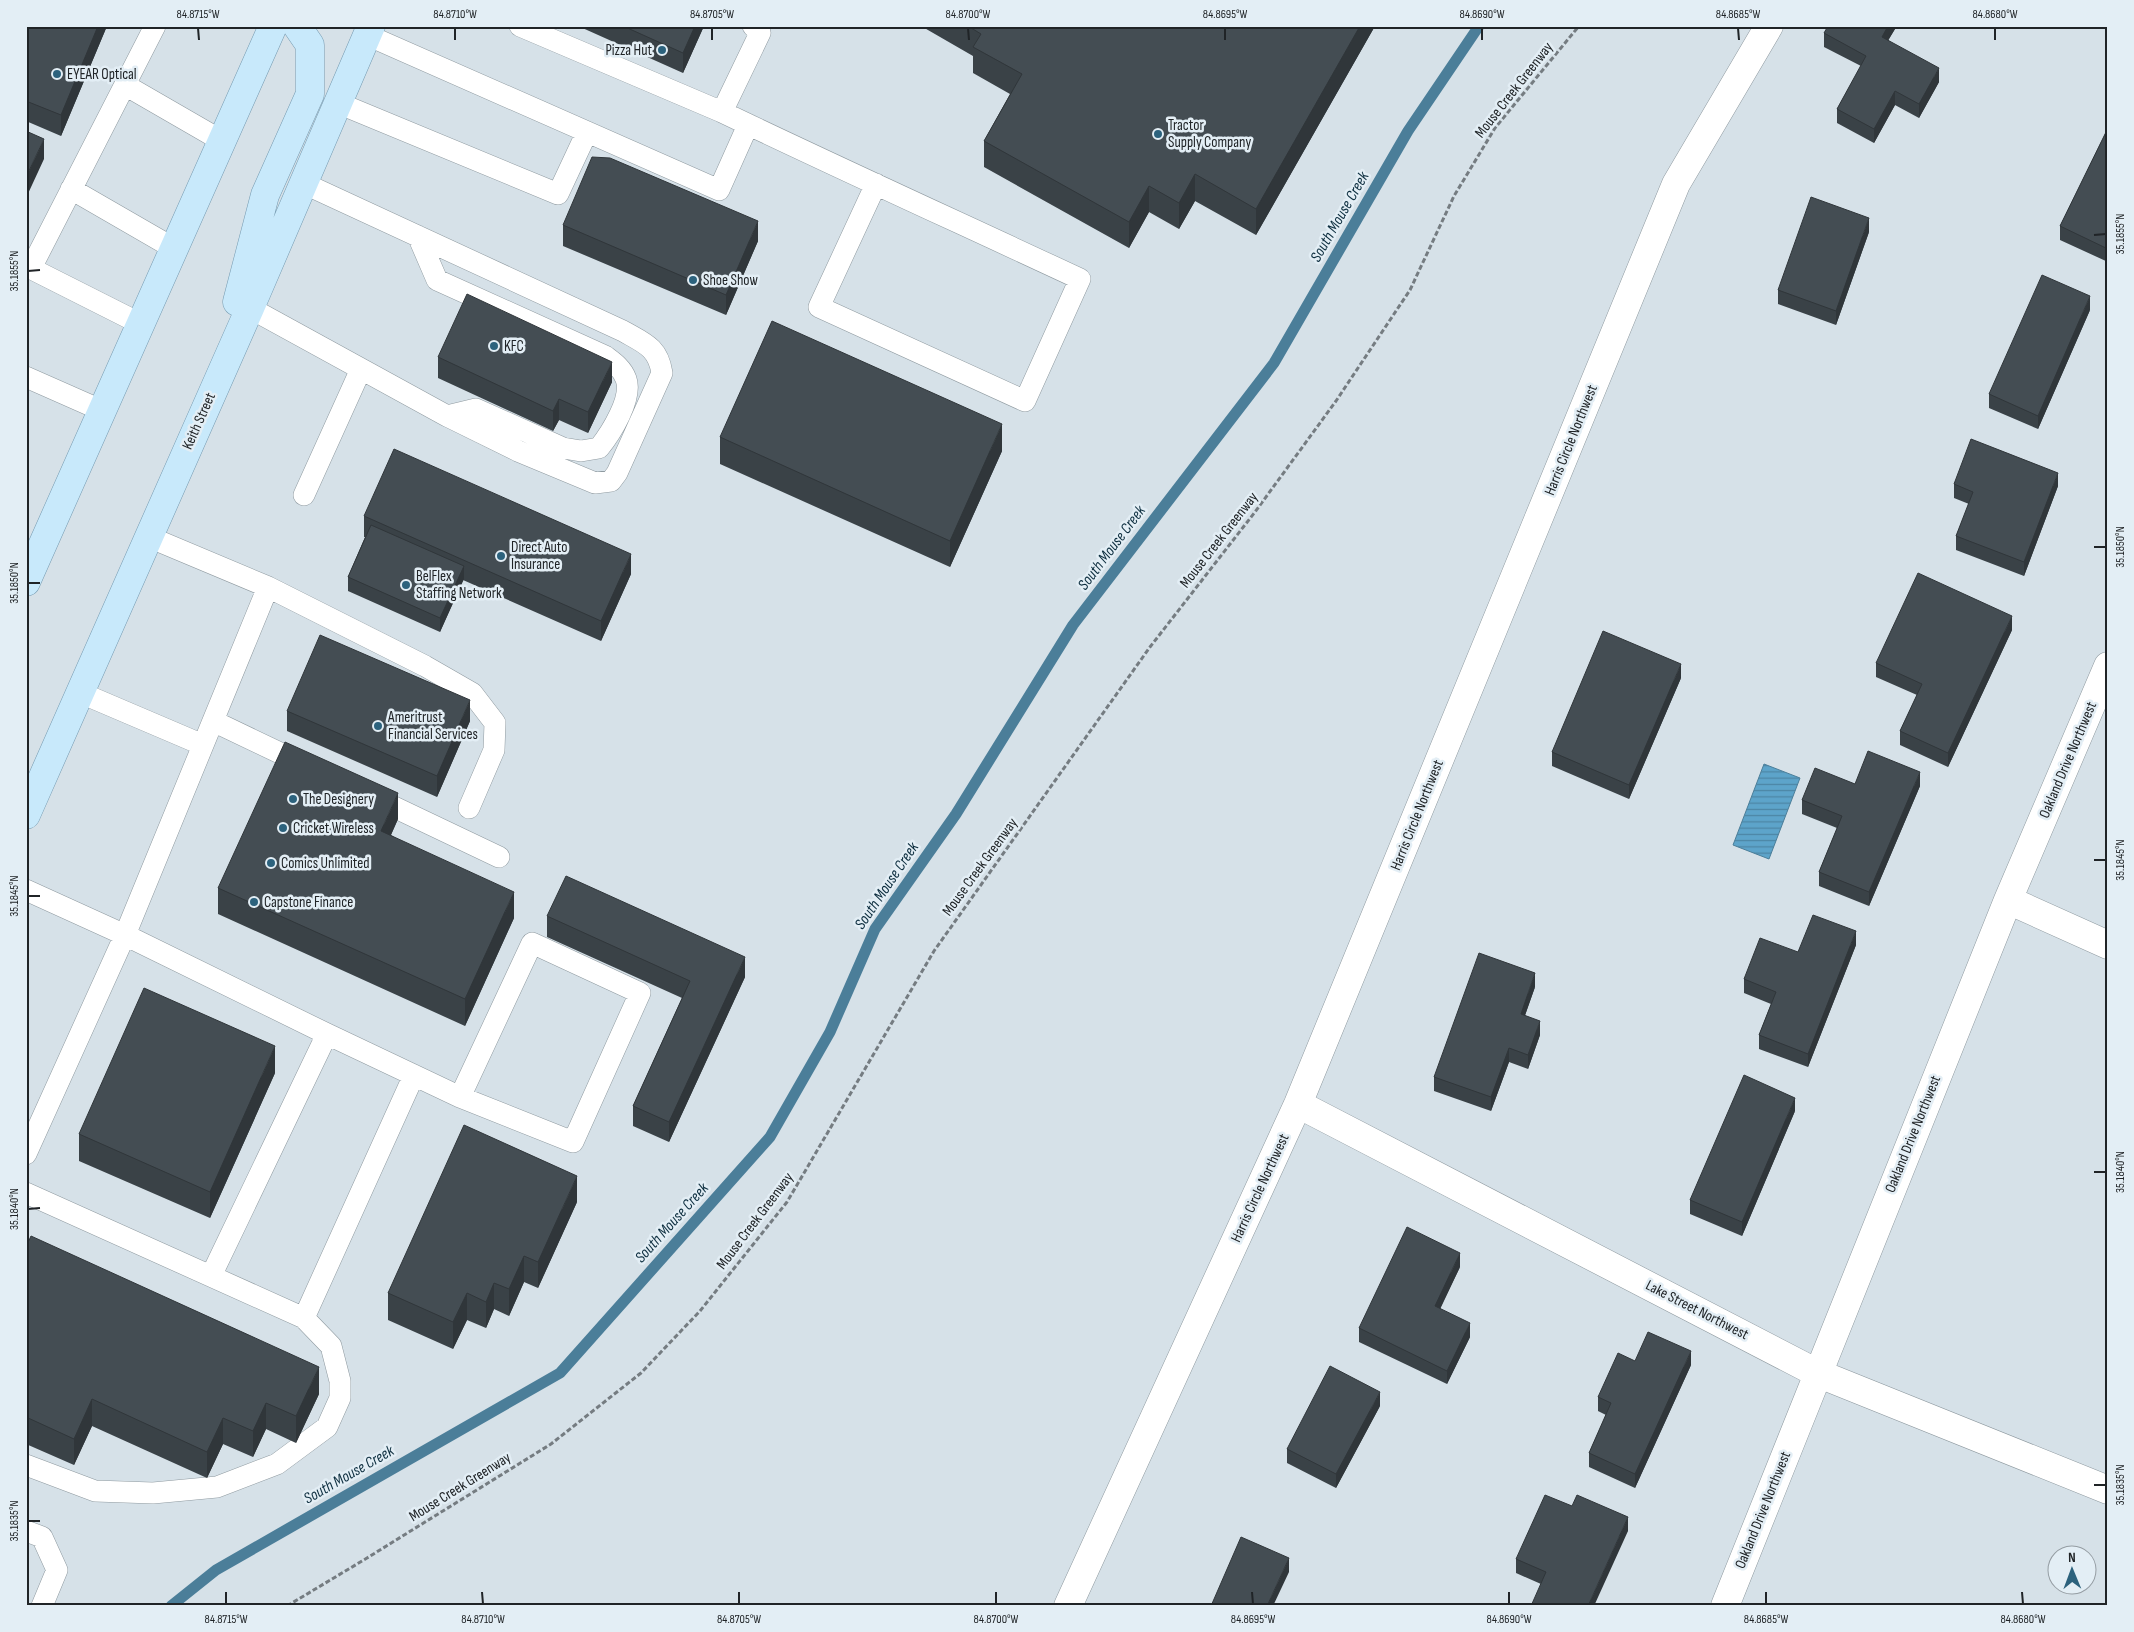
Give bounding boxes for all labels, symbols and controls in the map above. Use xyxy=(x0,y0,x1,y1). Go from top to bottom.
text: 84.8715°W xyxy=(176,7,220,22)
text: 84.8710°W xyxy=(433,7,477,22)
text: 84.8705°W xyxy=(690,7,734,22)
text: 84.8700°W xyxy=(946,7,991,22)
text: 84.8695°W xyxy=(1203,7,1248,22)
text: 84.8690°W xyxy=(1459,7,1505,22)
text: 84.8685°W xyxy=(1716,7,1761,22)
text: 84.8680°W xyxy=(1972,7,2018,22)
street label: Mouse Creek Greenway xyxy=(1471,38,1557,142)
place label: Pizza Hut xyxy=(605,41,652,60)
marker: Pizza Hut xyxy=(656,44,668,56)
place label: EYEAR Optical xyxy=(67,65,137,84)
marker: EYEAR Optical xyxy=(51,68,63,80)
place label: Tractor Supply Company xyxy=(1168,116,1251,152)
marker: Tractor Supply Company xyxy=(1152,128,1164,140)
water label: South Mouse Creek xyxy=(1307,168,1374,265)
text: 35.1855°N xyxy=(2113,214,2128,254)
text: 35.1855°N xyxy=(7,251,22,291)
place label: Shoe Show xyxy=(703,271,758,290)
marker: Shoe Show xyxy=(687,274,699,286)
place label: KFC xyxy=(504,337,524,356)
marker: KFC xyxy=(488,340,500,352)
street label: Harris Circle Northwest xyxy=(1540,382,1602,498)
street label: Keith Street xyxy=(178,389,220,452)
street label: Mouse Creek Greenway xyxy=(1176,488,1262,592)
water label: South Mouse Creek xyxy=(1074,501,1151,594)
text: 35.1850°N xyxy=(2113,526,2128,568)
place label: Direct Auto Insurance xyxy=(511,538,568,574)
marker: Direct Auto Insurance xyxy=(495,550,507,562)
text: 35.1850°N xyxy=(7,562,22,604)
place label: BelFlex Staffing Network xyxy=(416,567,502,603)
marker: BelFlex Staffing Network xyxy=(400,579,412,591)
street label: Oakland Drive Northwest xyxy=(2035,699,2101,821)
place label: Ameritrust Financial Services xyxy=(387,708,478,744)
marker: Ameritrust Financial Services xyxy=(372,720,384,732)
street label: Harris Circle Northwest xyxy=(1386,757,1448,873)
place label: The Designery xyxy=(303,790,374,809)
marker: The Designery xyxy=(287,793,299,805)
street label: Mouse Creek Greenway xyxy=(938,814,1022,920)
place label: Cricket Wireless xyxy=(293,819,374,838)
marker: Cricket Wireless xyxy=(277,822,289,834)
water label: South Mouse Creek xyxy=(851,838,924,933)
text: 35.1845°N xyxy=(2113,839,2128,881)
place label: Comics Unlimited xyxy=(281,854,369,873)
marker: Comics Unlimited xyxy=(265,857,277,869)
text: 35.1845°N xyxy=(7,875,22,917)
place label: Capstone Finance xyxy=(264,893,353,912)
marker: Capstone Finance xyxy=(248,896,260,908)
street label: Oakland Drive Northwest xyxy=(1881,1072,1945,1195)
street label: Harris Circle Northwest xyxy=(1227,1130,1294,1245)
text: 35.1840°N xyxy=(2113,1151,2128,1193)
street label: Mouse Creek Greenway xyxy=(712,1169,798,1273)
water label: South Mouse Creek xyxy=(631,1178,713,1267)
text: 35.1840°N xyxy=(7,1188,22,1230)
street label: Lake Street Northwest xyxy=(1642,1276,1752,1344)
water label: South Mouse Creek xyxy=(301,1441,398,1508)
street label: Mouse Creek Greenway xyxy=(406,1448,515,1526)
street label: Oakland Drive Northwest xyxy=(1731,1448,1795,1571)
text: 35.1835°N xyxy=(2113,1464,2128,1506)
text: 35.1835°N xyxy=(7,1500,22,1542)
north arrow xyxy=(2046,1544,2096,1594)
text: N xyxy=(2068,1549,2076,1566)
text: 84.8715°W xyxy=(204,1612,248,1627)
text: 84.8710°W xyxy=(461,1612,505,1627)
text: 84.8705°W xyxy=(717,1612,761,1627)
text: 84.8700°W xyxy=(974,1612,1019,1627)
text: 84.8695°W xyxy=(1231,1612,1276,1627)
text: 84.8690°W xyxy=(1486,1612,1532,1627)
text: 84.8685°W xyxy=(1744,1612,1789,1627)
text: 84.8680°W xyxy=(2000,1612,2046,1627)

